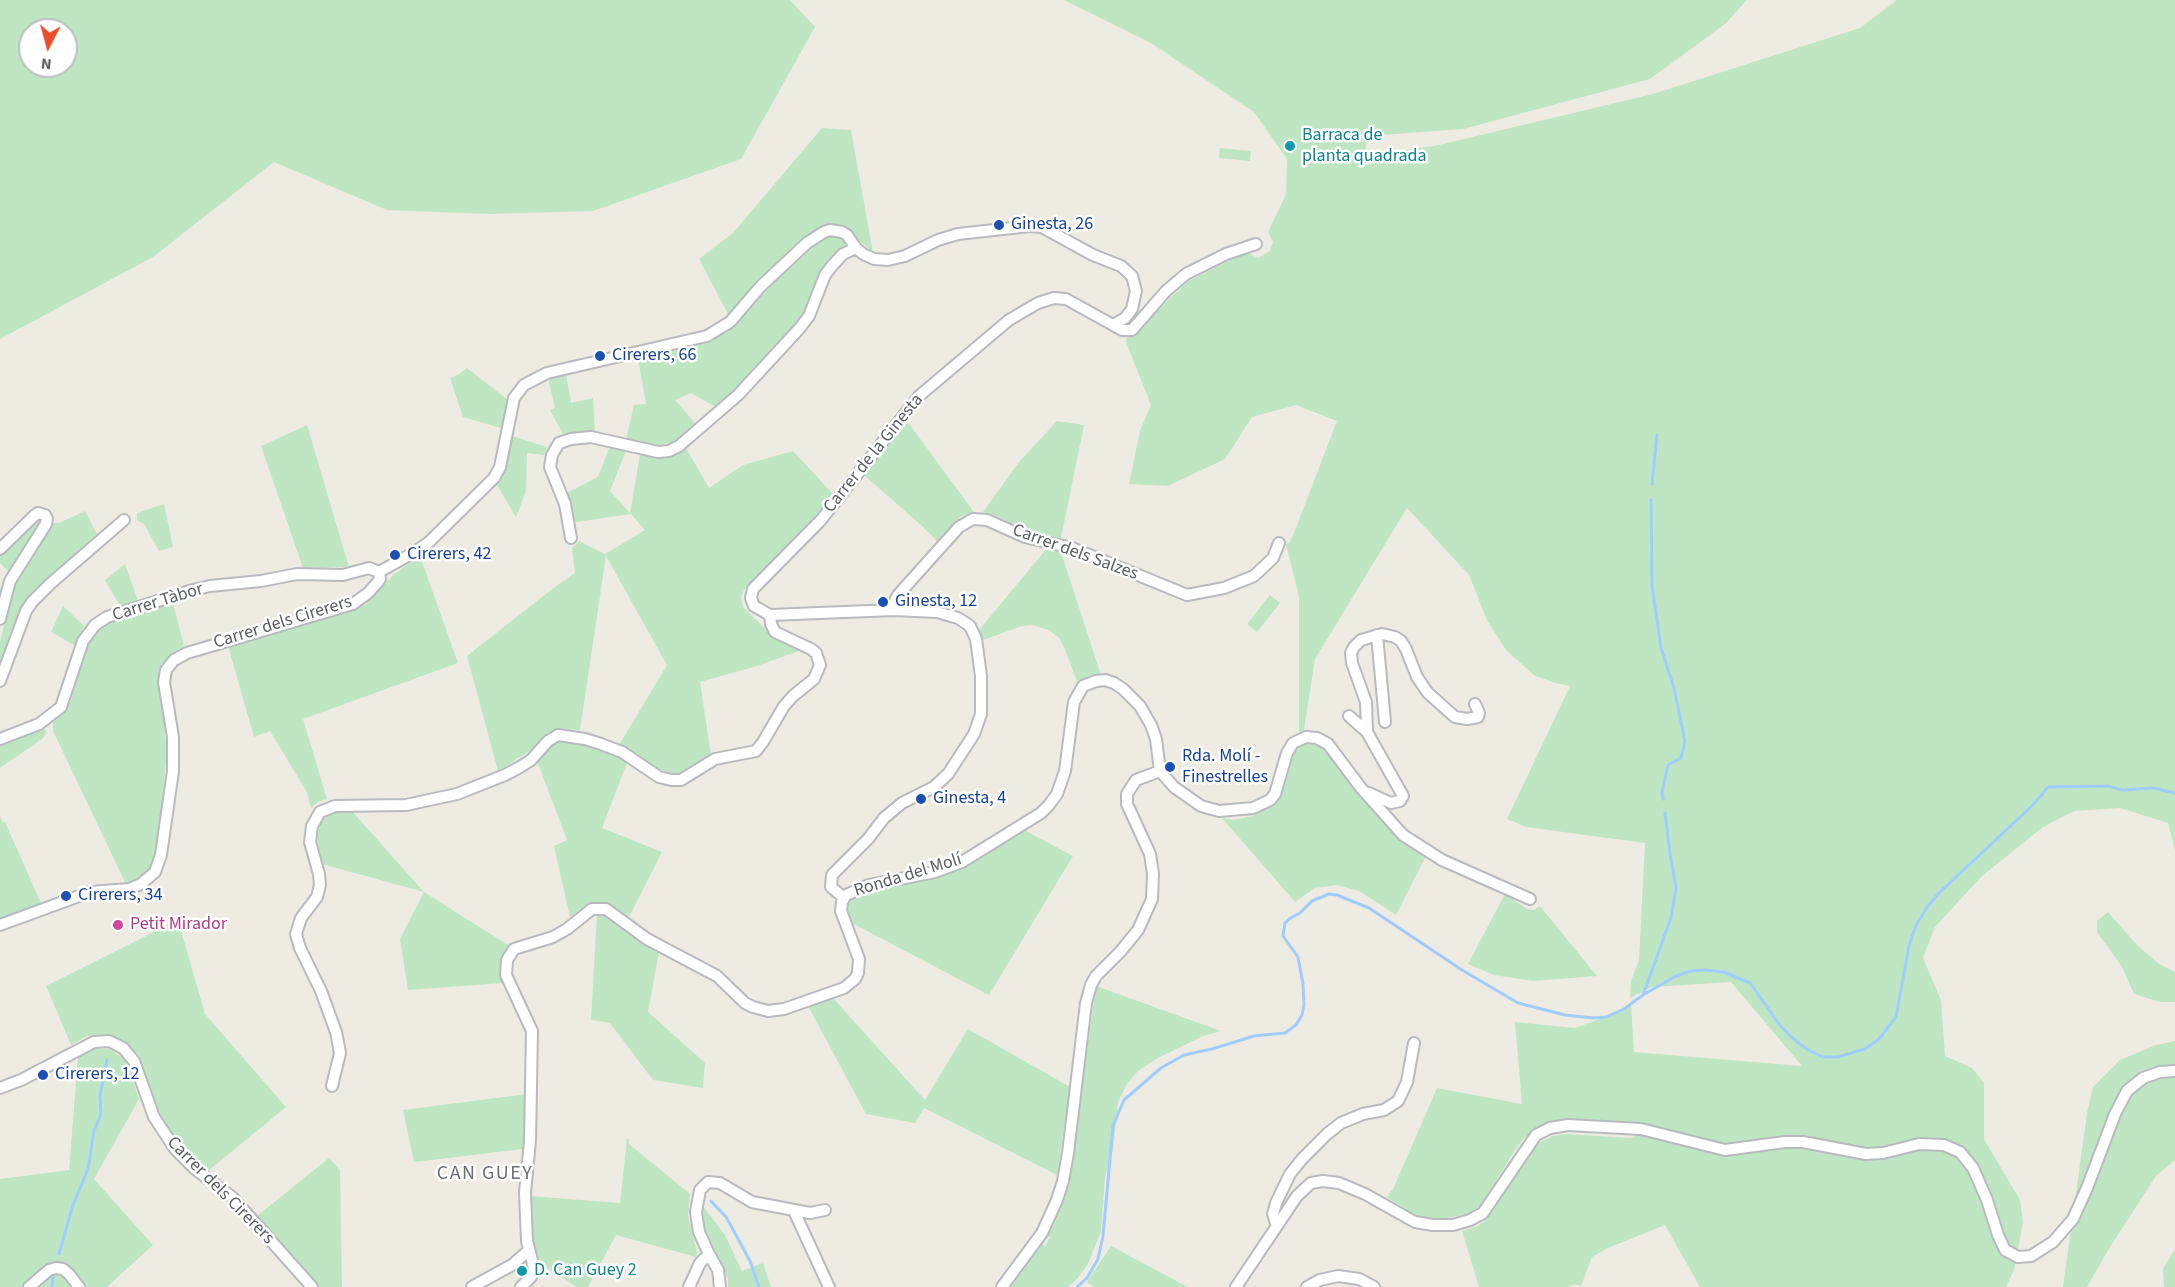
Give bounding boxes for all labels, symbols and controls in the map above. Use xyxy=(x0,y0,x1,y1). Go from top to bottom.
north arrow xyxy=(18,18,78,78)
text: N xyxy=(40,52,53,75)
place label: Barraca de planta quadrada xyxy=(1302,125,1427,168)
marker: Barraca de planta quadrada xyxy=(1283,139,1297,153)
place label: Ginesta, 26 xyxy=(1011,214,1093,236)
marker: Ginesta, 26 xyxy=(992,218,1006,232)
place label: Cirerers, 66 xyxy=(612,345,696,367)
marker: Cirerers, 66 xyxy=(593,349,607,363)
street label: Carrer de la Ginesta xyxy=(820,390,928,518)
street label: Carrer dels Salzes xyxy=(1009,520,1141,586)
place label: Cirerers, 42 xyxy=(407,544,491,566)
marker: Cirerers, 42 xyxy=(388,548,402,562)
street label: Carrer Tàbor xyxy=(110,579,206,627)
place label: Ginesta, 12 xyxy=(895,591,977,613)
street label: Carrer dels Cirerers xyxy=(211,592,355,654)
marker: Ginesta, 12 xyxy=(876,595,890,609)
place label: Rda. Molí - Finestrelles xyxy=(1182,746,1268,789)
marker: Rda. Molí - Finestrelles xyxy=(1163,760,1177,774)
place label: Ginesta, 4 xyxy=(933,788,1006,810)
marker: Ginesta, 4 xyxy=(914,792,928,806)
street label: Ronda del Molí xyxy=(852,849,964,903)
place label: Cirerers, 34 xyxy=(78,885,162,907)
marker: Cirerers, 34 xyxy=(59,889,73,903)
place label: Petit Mirador xyxy=(130,914,227,936)
marker: Petit Mirador xyxy=(111,918,125,932)
place label: Cirerers, 12 xyxy=(55,1064,139,1086)
marker: Cirerers, 12 xyxy=(36,1068,50,1082)
street label: Carrer dels Cirerers xyxy=(162,1133,278,1249)
district label: CAN GUEY xyxy=(437,1163,533,1187)
place label: D. Can Guey 2 xyxy=(534,1260,637,1282)
marker: D. Can Guey 2 xyxy=(515,1264,529,1278)

